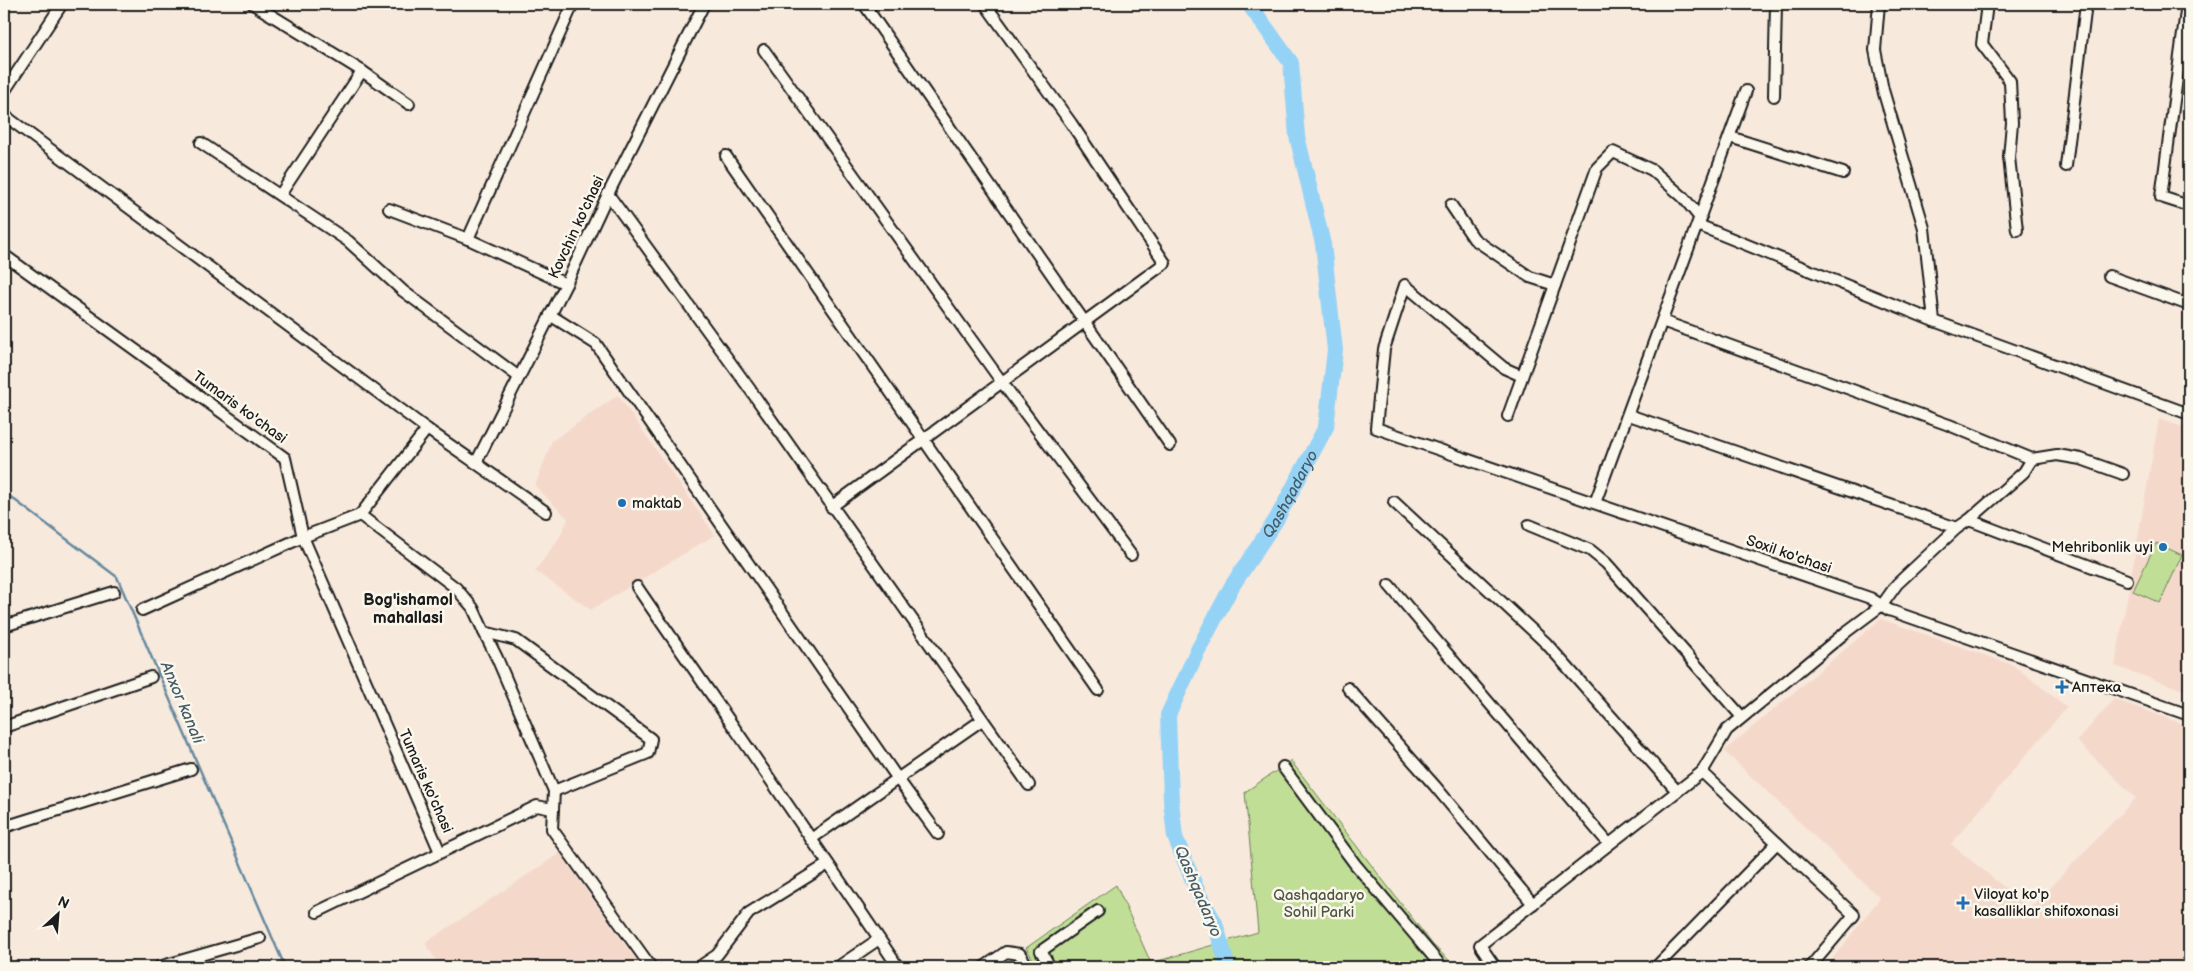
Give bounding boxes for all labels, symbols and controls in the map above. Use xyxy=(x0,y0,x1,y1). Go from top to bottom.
street label: Kovchin ko'chasi xyxy=(544,173,609,282)
street label: Tumaris ko'chasi xyxy=(189,367,291,448)
water label: Qashqadaryo xyxy=(1259,447,1323,542)
place label: maktab xyxy=(632,494,682,513)
marker: maktab xyxy=(616,497,628,509)
street label: Soxil ko'chasi xyxy=(1744,531,1834,578)
place label: Mehribonlik uyi xyxy=(2052,538,2153,557)
marker: Mehribonlik uyi xyxy=(2157,541,2169,553)
district label: Bog'ishamol mahallasi xyxy=(363,591,453,628)
water label: Anxor kanali xyxy=(155,658,208,748)
place label: Аптека xyxy=(2071,678,2122,697)
marker: Аптека xyxy=(2056,681,2068,693)
street label: Tumaris ko'chasi xyxy=(394,726,457,836)
water label: Qashqadaryo xyxy=(1170,843,1225,940)
place label: Viloyat ko'p kasalliklar shifoxonasi xyxy=(1974,885,2119,921)
park label: Qashqadaryo Sohil Parki xyxy=(1273,886,1365,922)
north arrow xyxy=(32,888,82,938)
text: N xyxy=(55,893,72,913)
marker: Viloyat ko'p kasalliklar shifoxonasi xyxy=(1956,896,1970,910)

